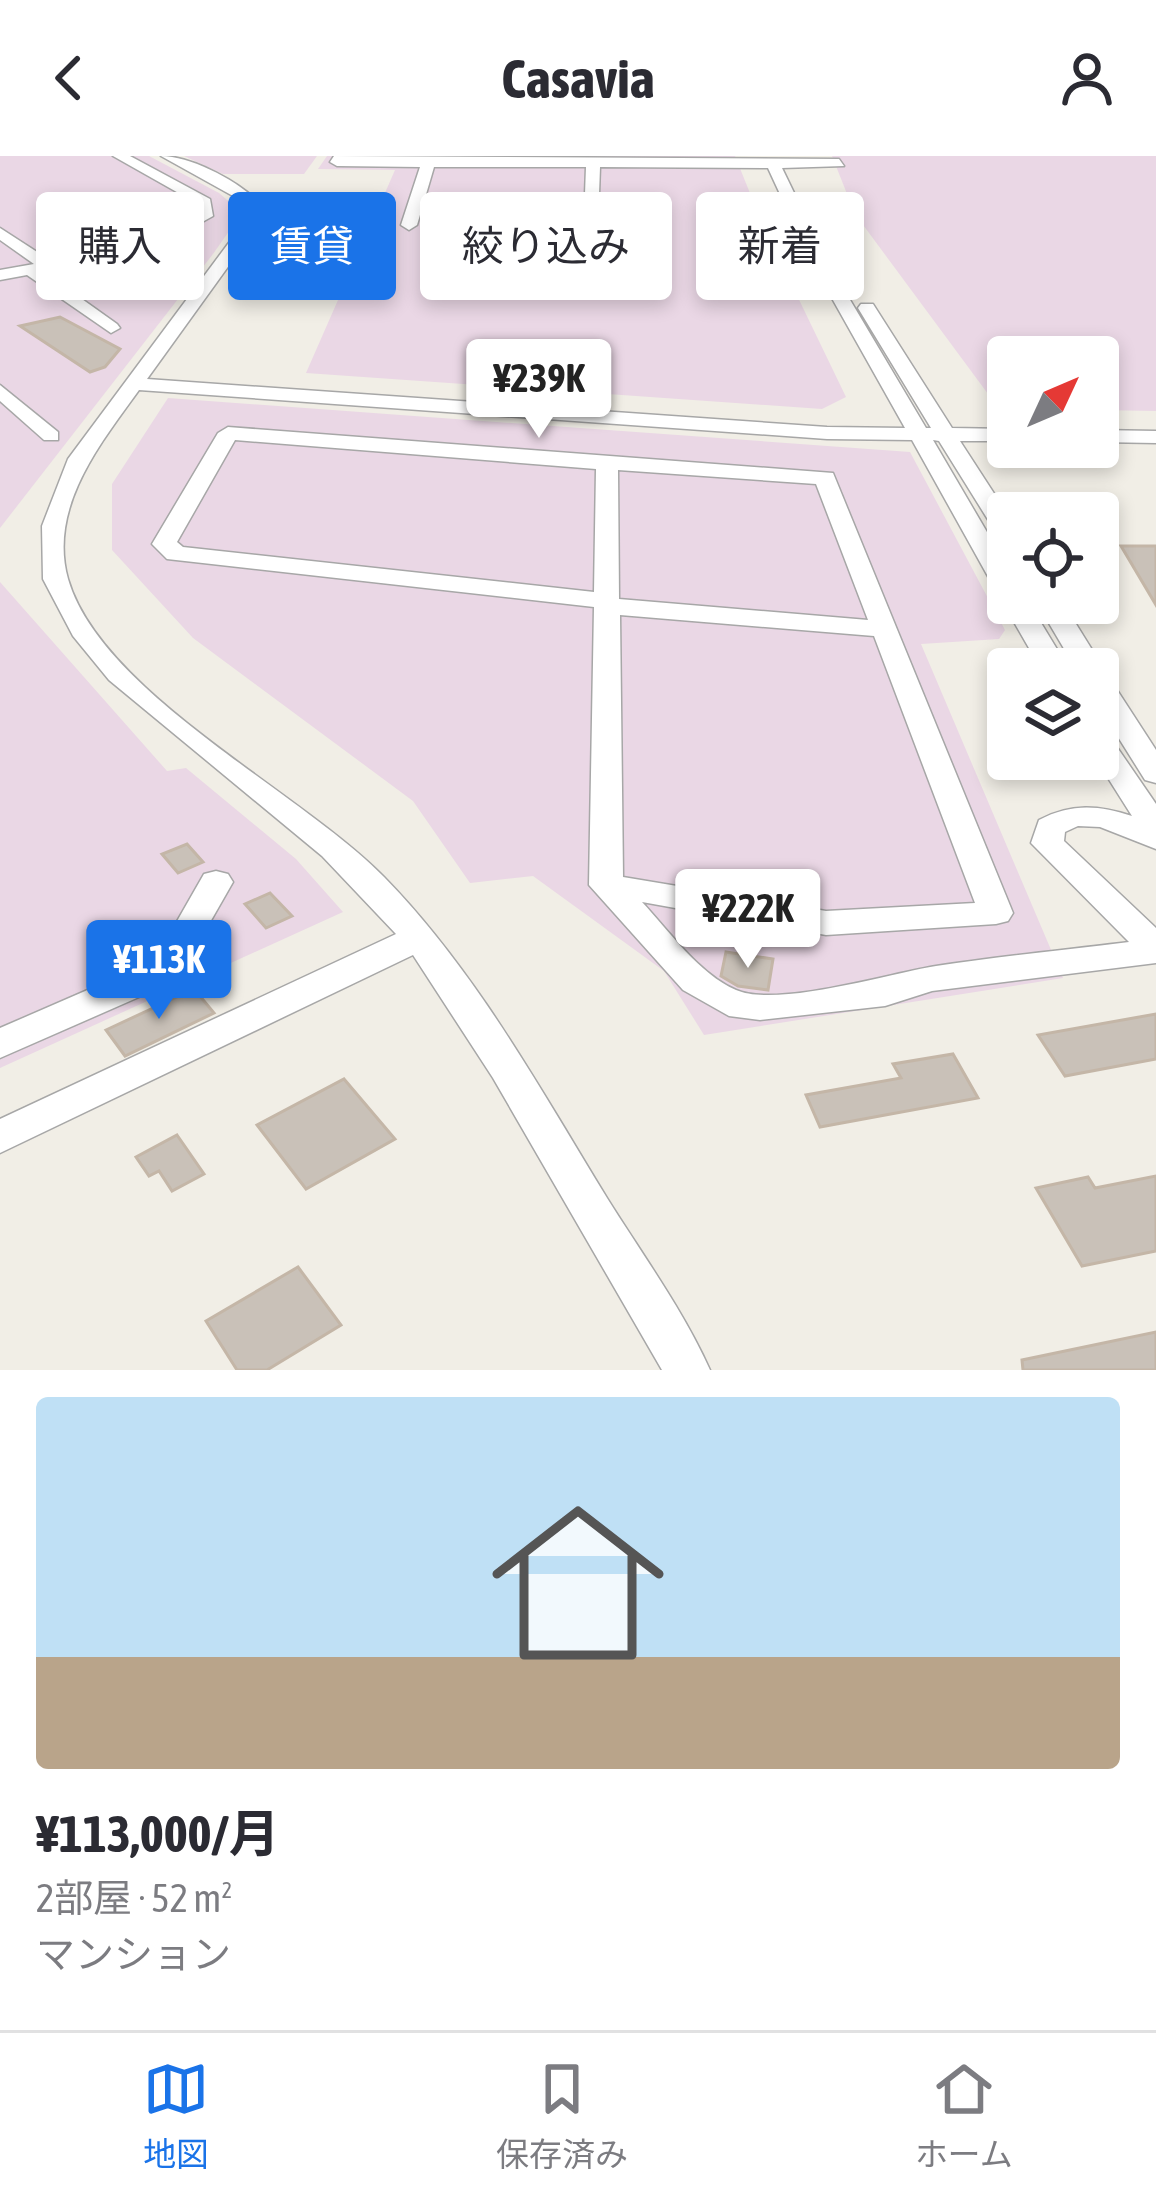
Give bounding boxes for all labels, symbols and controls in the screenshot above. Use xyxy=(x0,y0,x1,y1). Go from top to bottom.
icon: back xyxy=(36,45,102,111)
icon: person xyxy=(1054,45,1120,111)
text: Casavia xyxy=(501,48,655,109)
chip: 購入 xyxy=(36,192,204,300)
chip: 賃貸 xyxy=(228,192,396,300)
chip: 絞り込み xyxy=(420,192,672,300)
chip: 新着 xyxy=(696,192,864,300)
north arrow xyxy=(987,336,1119,468)
map controls xyxy=(987,336,1119,780)
pin: ¥239K xyxy=(455,339,623,441)
text: ¥239K xyxy=(493,356,585,400)
button: locate xyxy=(987,492,1119,624)
button: layers xyxy=(987,648,1119,780)
pin: ¥222K xyxy=(664,869,832,971)
text: ¥222K xyxy=(702,886,794,930)
pin: ¥113K xyxy=(75,920,243,1022)
text: ¥113K xyxy=(113,937,205,981)
icon: home xyxy=(470,1475,686,1691)
text: ¥113,000/月 xyxy=(36,1804,280,1863)
text: 2部屋 · 52 m² xyxy=(36,1876,232,1920)
text: マンション xyxy=(36,1932,231,1976)
tab: 地図 xyxy=(143,2056,209,2176)
tab: 保存済み xyxy=(496,2056,628,2176)
tab: ホーム xyxy=(915,2056,1013,2176)

